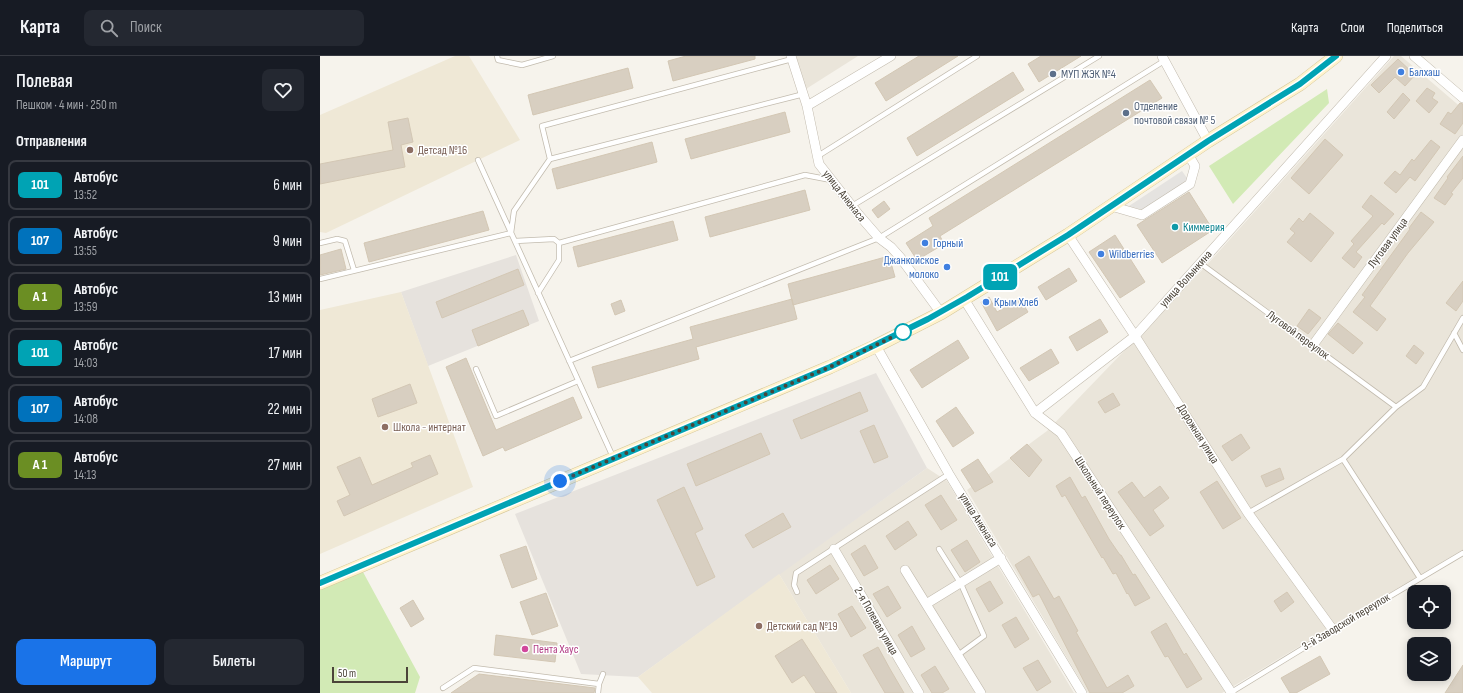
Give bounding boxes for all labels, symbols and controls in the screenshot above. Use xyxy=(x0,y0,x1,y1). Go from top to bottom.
search box xyxy=(84,10,364,46)
text: Карта xyxy=(20,16,60,39)
icon: search xyxy=(98,17,120,39)
text: Поиск xyxy=(130,18,162,37)
text: Карта xyxy=(1291,19,1319,36)
text: Слои xyxy=(1341,19,1365,36)
text: Поделиться xyxy=(1387,19,1443,36)
place label: Балхаш xyxy=(1409,65,1440,80)
place label: МУП ЖЭК №4 xyxy=(1061,67,1116,82)
marker: Балхаш xyxy=(1396,67,1406,77)
button: heart xyxy=(262,69,304,111)
marker: МУП ЖЭК №4 xyxy=(1048,69,1058,79)
text: Полевая xyxy=(16,70,73,93)
text: Пешком · 4 мин · 250 m xyxy=(16,97,117,113)
place label: Отделение почтовой связи № 5 xyxy=(1134,99,1215,128)
marker: Отделение почтовой связи № 5 xyxy=(1121,108,1131,118)
text: Отправления xyxy=(16,132,87,151)
place label: Детсад №16 xyxy=(418,143,467,158)
marker: Детсад №16 xyxy=(405,145,415,155)
street label: улица Анюнаса xyxy=(819,167,869,225)
text: Автобус xyxy=(74,168,118,187)
text: 101 xyxy=(31,176,49,193)
text: 6 мин xyxy=(273,176,302,195)
text: 13:52 xyxy=(74,187,97,203)
street label: Луговая улица xyxy=(1365,215,1412,271)
place label: Киммерия xyxy=(1183,220,1225,235)
marker: Киммерия xyxy=(1170,222,1180,232)
text: Автобус xyxy=(74,224,118,243)
text: 107 xyxy=(31,232,49,249)
text: 9 мин xyxy=(273,232,302,251)
place label: Горный xyxy=(933,236,963,251)
marker: Горный xyxy=(920,238,930,248)
text: 13:55 xyxy=(74,243,97,259)
place label: Wildberries xyxy=(1109,247,1154,262)
street label: улица Волынкина xyxy=(1156,247,1216,311)
marker: Wildberries xyxy=(1096,249,1106,259)
place label: Джанкойское молоко xyxy=(884,253,939,282)
marker: Джанкойское молоко xyxy=(942,262,952,272)
line badge: 101 xyxy=(977,264,1023,290)
text: 101 xyxy=(991,268,1009,285)
text: Автобус xyxy=(74,280,118,299)
text: A 1 xyxy=(33,288,47,305)
text: 13 мин xyxy=(268,288,302,307)
place label: Крым Хлеб xyxy=(994,295,1038,310)
marker: Крым Хлеб xyxy=(981,297,991,307)
text: 13:59 xyxy=(74,299,97,315)
street label: Луговой переулок xyxy=(1264,307,1333,363)
unlabelled marker xyxy=(894,323,912,341)
text: Автобус xyxy=(74,336,118,355)
text: 101 xyxy=(31,344,49,361)
text: 17 мин xyxy=(269,344,302,363)
text: 14:03 xyxy=(74,355,98,371)
text: Автобус xyxy=(74,392,118,411)
text: 107 xyxy=(31,400,49,417)
text: 22 мин xyxy=(267,400,302,419)
street label: Дорожная улица xyxy=(1174,402,1222,467)
text: 14:08 xyxy=(74,411,98,427)
place label: Школа - интернат xyxy=(393,420,466,435)
marker: Школа - интернат xyxy=(380,422,390,432)
text: Автобус xyxy=(74,448,118,467)
street label: Школьный переулок xyxy=(1071,454,1129,533)
text: A 1 xyxy=(33,456,47,473)
text: 27 мин xyxy=(268,456,302,475)
text: 14:13 xyxy=(74,467,96,483)
your location xyxy=(550,471,570,491)
street label: улица Анюнаса xyxy=(955,490,1001,550)
street label: 2-я Полевая улица xyxy=(850,584,902,658)
map controls xyxy=(1407,585,1451,681)
button: locate xyxy=(1407,585,1451,629)
street label: 3-й Заводской переулок xyxy=(1299,590,1393,654)
place label: Детский сад №19 xyxy=(767,619,837,634)
marker: Детский сад №19 xyxy=(754,621,764,631)
button: layers xyxy=(1407,637,1451,681)
button: Маршрут xyxy=(16,639,156,685)
button: Билеты xyxy=(164,639,304,685)
place label: Пента Хаус xyxy=(533,642,579,657)
marker: Пента Хаус xyxy=(520,644,530,654)
scale bar xyxy=(332,665,408,684)
text: 50 m xyxy=(338,667,356,680)

